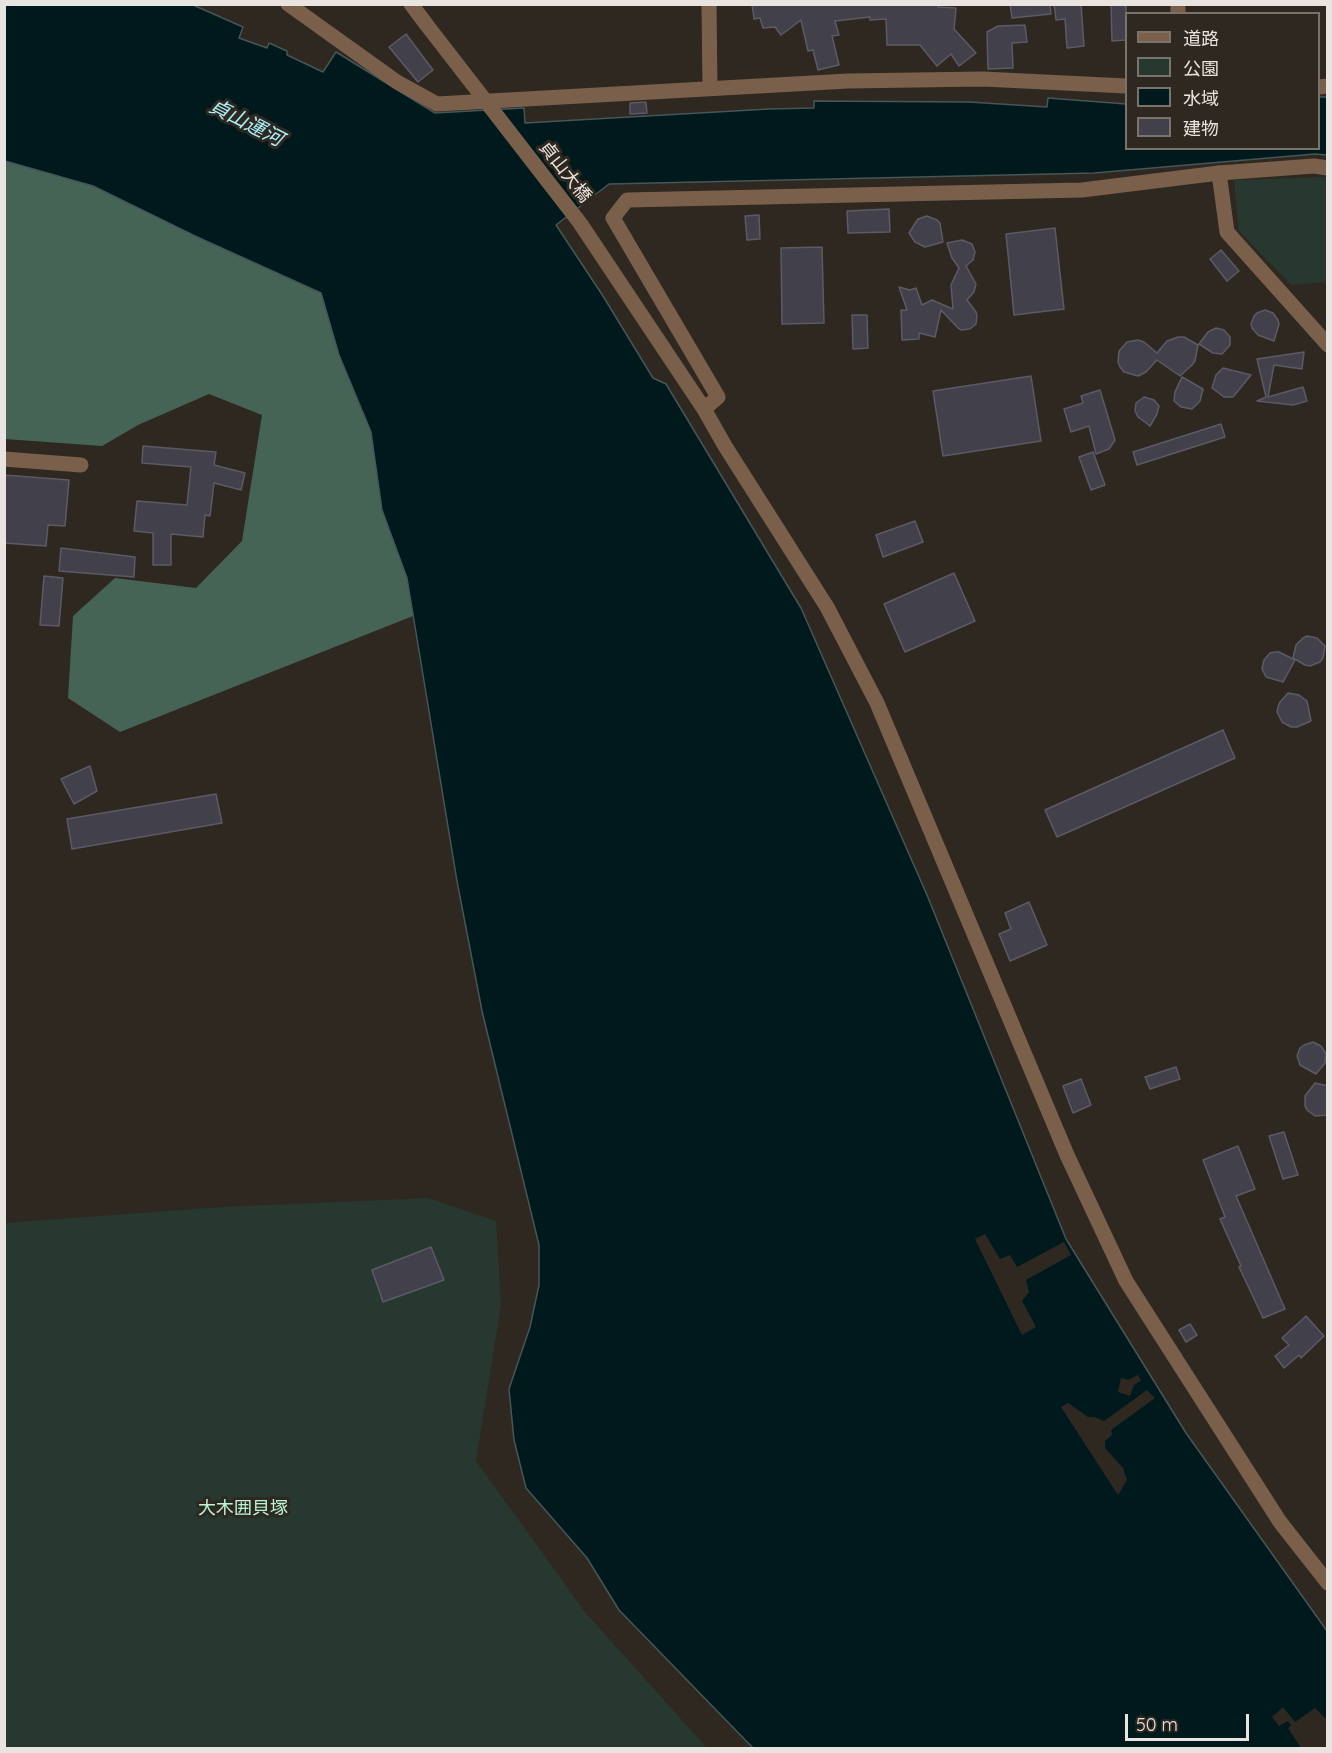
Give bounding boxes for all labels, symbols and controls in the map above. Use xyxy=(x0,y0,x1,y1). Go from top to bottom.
legend xyxy=(1125,12,1320,150)
text: 道路 xyxy=(1183,27,1219,50)
text: 公園 xyxy=(1183,57,1219,80)
text: 水域 xyxy=(1183,87,1219,110)
water label: 貞山運河 xyxy=(205,94,287,152)
text: 建物 xyxy=(1183,117,1219,140)
street label: 貞山大橋 xyxy=(534,137,596,207)
park label: 大木囲貝塚 xyxy=(198,1498,288,1520)
scale bar xyxy=(1128,1702,1252,1740)
text: 50 m xyxy=(1136,1713,1178,1736)

